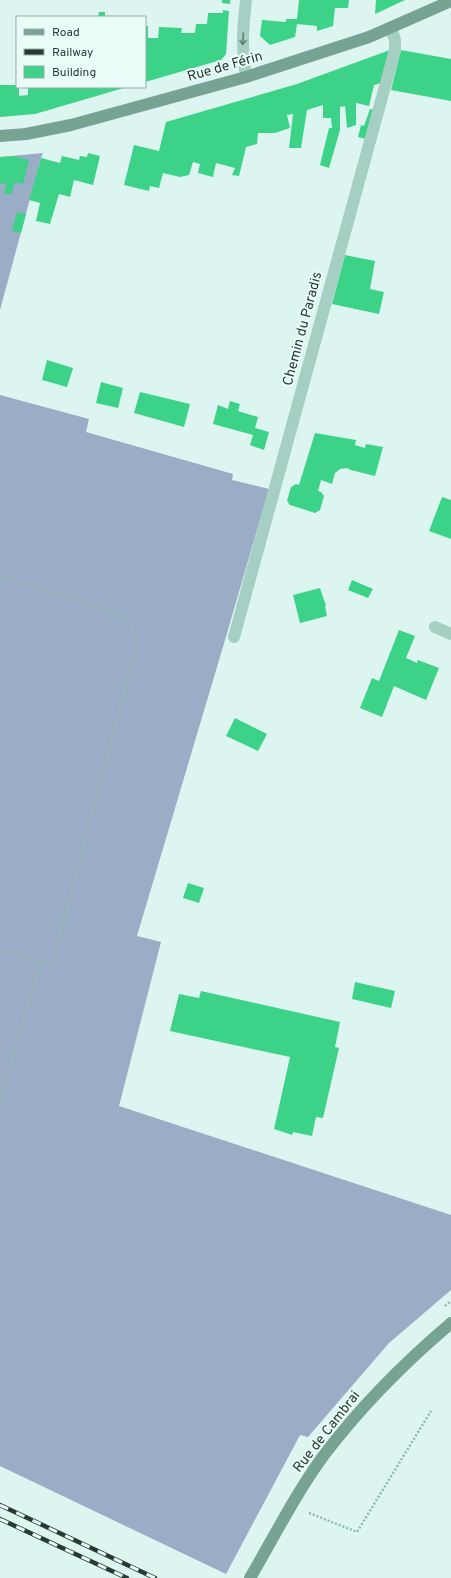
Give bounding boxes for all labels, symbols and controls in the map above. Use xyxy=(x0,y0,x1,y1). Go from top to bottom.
legend xyxy=(16,16,146,88)
text: Road xyxy=(52,25,80,41)
one-way arrow xyxy=(239,32,246,45)
text: Railway xyxy=(52,45,93,61)
street label: Rue de Férin xyxy=(185,48,265,86)
text: Building xyxy=(52,65,96,81)
street label: Chemin du Paradis xyxy=(280,270,326,388)
street label: Rue de Cambrai xyxy=(290,1388,364,1476)

